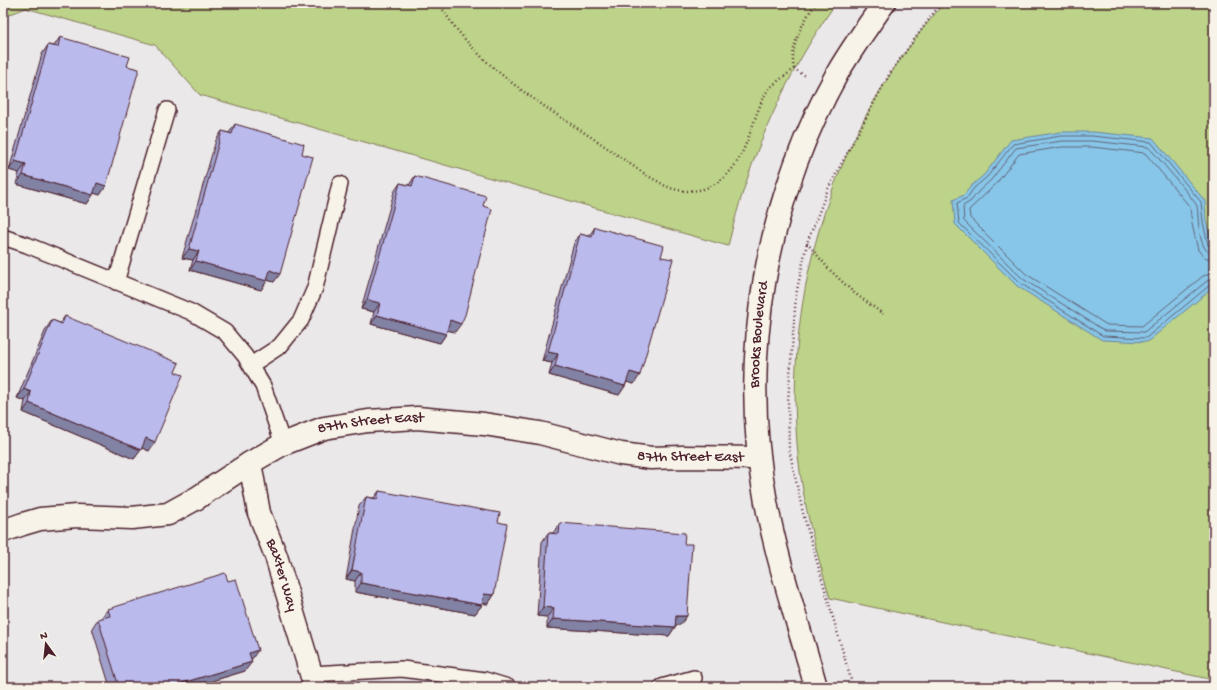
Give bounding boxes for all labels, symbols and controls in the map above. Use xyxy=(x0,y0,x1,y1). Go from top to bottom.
street label: Brooks Boulevard xyxy=(746,279,773,389)
street label: 87th Street East xyxy=(315,409,426,439)
street label: 87th Street East xyxy=(636,447,746,467)
street label: Baxter Way xyxy=(261,535,301,614)
north arrow xyxy=(26,624,66,664)
text: N xyxy=(39,630,49,643)

